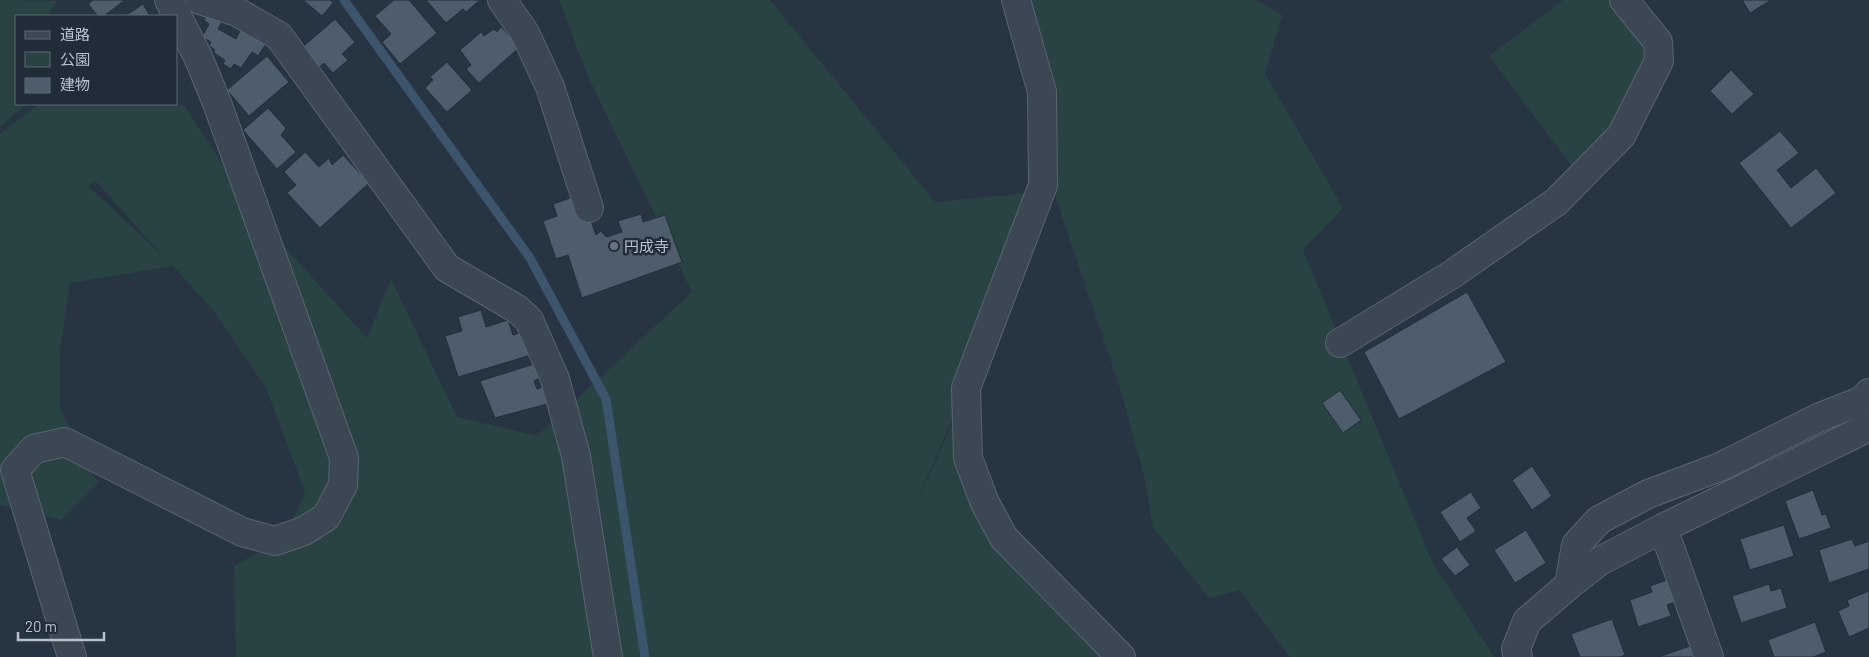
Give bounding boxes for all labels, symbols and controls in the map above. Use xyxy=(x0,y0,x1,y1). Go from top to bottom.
legend xyxy=(15,15,178,105)
text: 道路 xyxy=(60,25,90,43)
text: 公園 xyxy=(60,50,90,68)
text: 建物 xyxy=(60,75,90,93)
place label: 円成寺 xyxy=(624,237,669,255)
marker: 円成寺 xyxy=(608,240,620,252)
scale bar xyxy=(18,610,104,642)
text: 20 m xyxy=(25,617,57,635)

